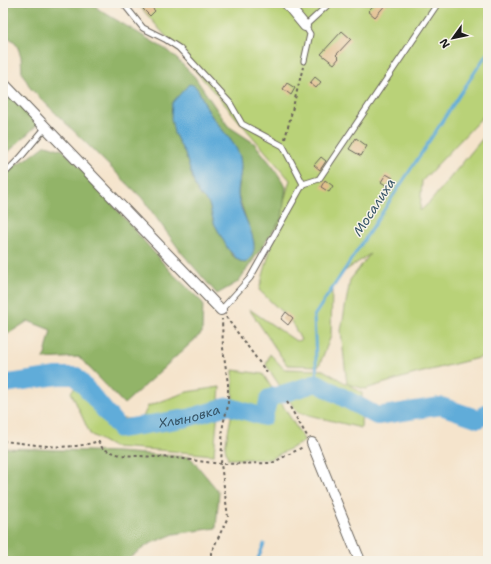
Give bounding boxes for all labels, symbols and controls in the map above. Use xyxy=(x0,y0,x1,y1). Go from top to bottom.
north arrow xyxy=(433,18,473,58)
text: N xyxy=(436,35,454,51)
water label: Мосалиха xyxy=(349,175,399,239)
water label: Хлыновка xyxy=(156,400,222,431)

